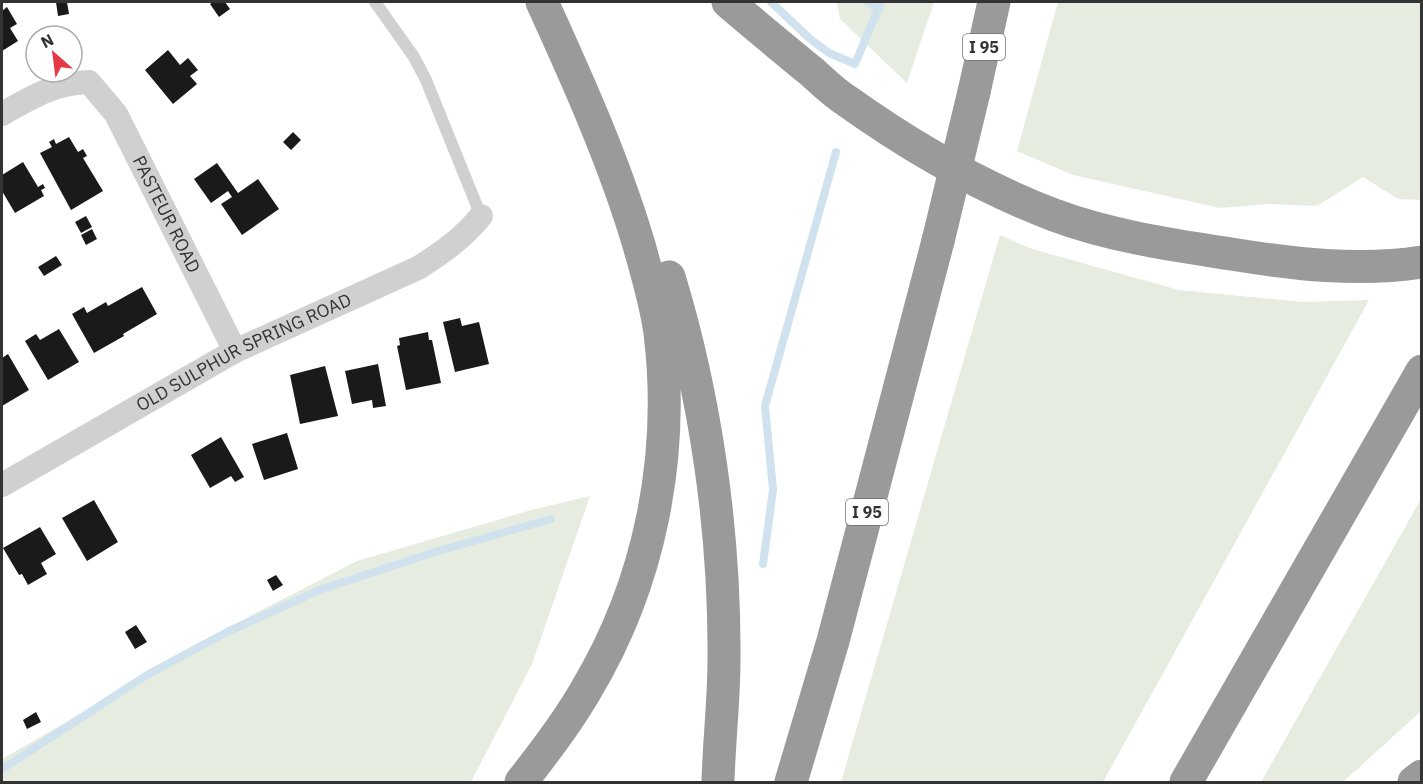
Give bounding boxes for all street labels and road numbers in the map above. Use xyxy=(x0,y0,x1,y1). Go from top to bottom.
road number: I 95 xyxy=(963,34,1005,60)
street label: PASTEUR ROAD xyxy=(128,152,206,277)
street label: OLD SULPHUR SPRING ROAD xyxy=(132,288,355,416)
road number: I 95 xyxy=(846,499,888,525)

